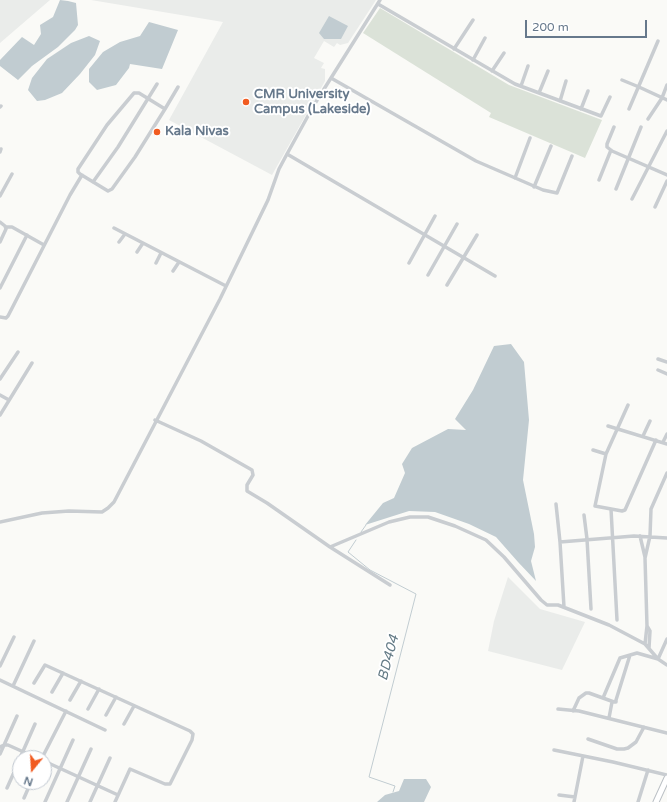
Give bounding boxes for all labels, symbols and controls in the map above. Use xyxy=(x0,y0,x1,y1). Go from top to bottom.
scale bar xyxy=(527,12,649,38)
text: 200 m xyxy=(532,20,569,34)
place label: CMR University Campus (Lakeside) xyxy=(254,87,370,118)
marker: CMR University Campus (Lakeside) xyxy=(241,97,251,107)
place label: Kala Nivas xyxy=(165,124,229,140)
marker: Kala Nivas xyxy=(152,127,162,137)
water label: BD404 xyxy=(375,633,403,683)
north arrow xyxy=(12,750,52,790)
text: N xyxy=(22,773,35,788)

